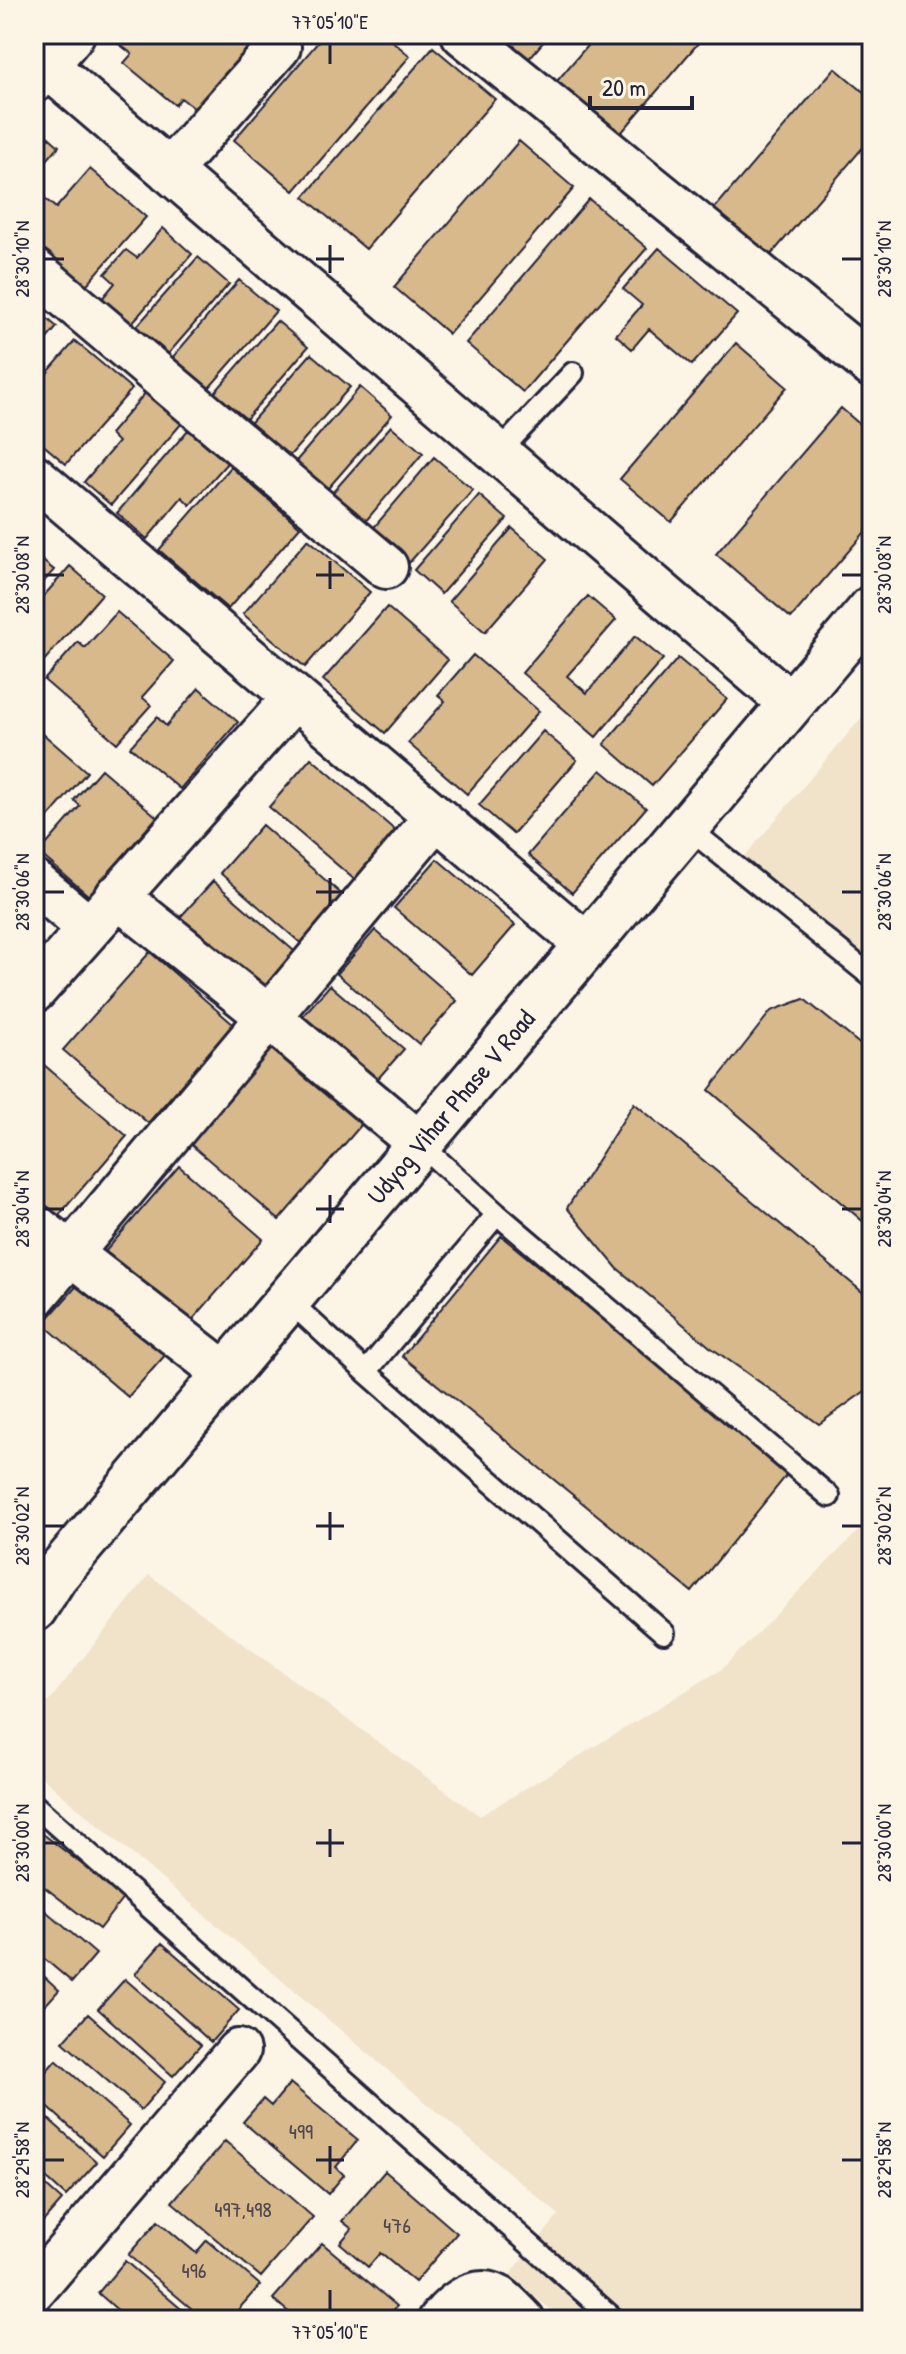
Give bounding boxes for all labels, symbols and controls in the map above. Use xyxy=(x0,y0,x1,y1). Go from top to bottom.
text: 77°05'10"E xyxy=(292,8,368,35)
scale bar xyxy=(590,60,692,110)
text: 20 m xyxy=(602,71,646,103)
text: 28°30'10"N xyxy=(8,221,35,297)
text: 28°30'10"N xyxy=(870,221,897,297)
text: 28°30'08"N xyxy=(8,536,35,614)
text: 28°30'08"N xyxy=(870,536,897,614)
text: 28°30'06"N xyxy=(8,853,35,931)
text: 28°30'06"N xyxy=(870,853,897,931)
street label: Udyog Vihar Phase V Road xyxy=(359,1002,542,1211)
text: 28°30'04"N xyxy=(8,1170,35,1248)
text: 28°30'04"N xyxy=(870,1170,897,1248)
text: 28°30'02"N xyxy=(8,1487,35,1565)
text: 28°30'02"N xyxy=(870,1487,897,1565)
text: 28°30'00"N xyxy=(8,1804,35,1882)
text: 28°30'00"N xyxy=(870,1804,897,1882)
house number: 499 xyxy=(289,2116,313,2146)
text: 28°29'58"N xyxy=(8,2122,35,2198)
text: 28°29'58"N xyxy=(870,2122,897,2198)
house number: 497,498 xyxy=(214,2194,272,2224)
house number: 476 xyxy=(383,2210,411,2240)
house number: 496 xyxy=(181,2255,207,2285)
text: 77°05'10"E xyxy=(292,2318,368,2345)

